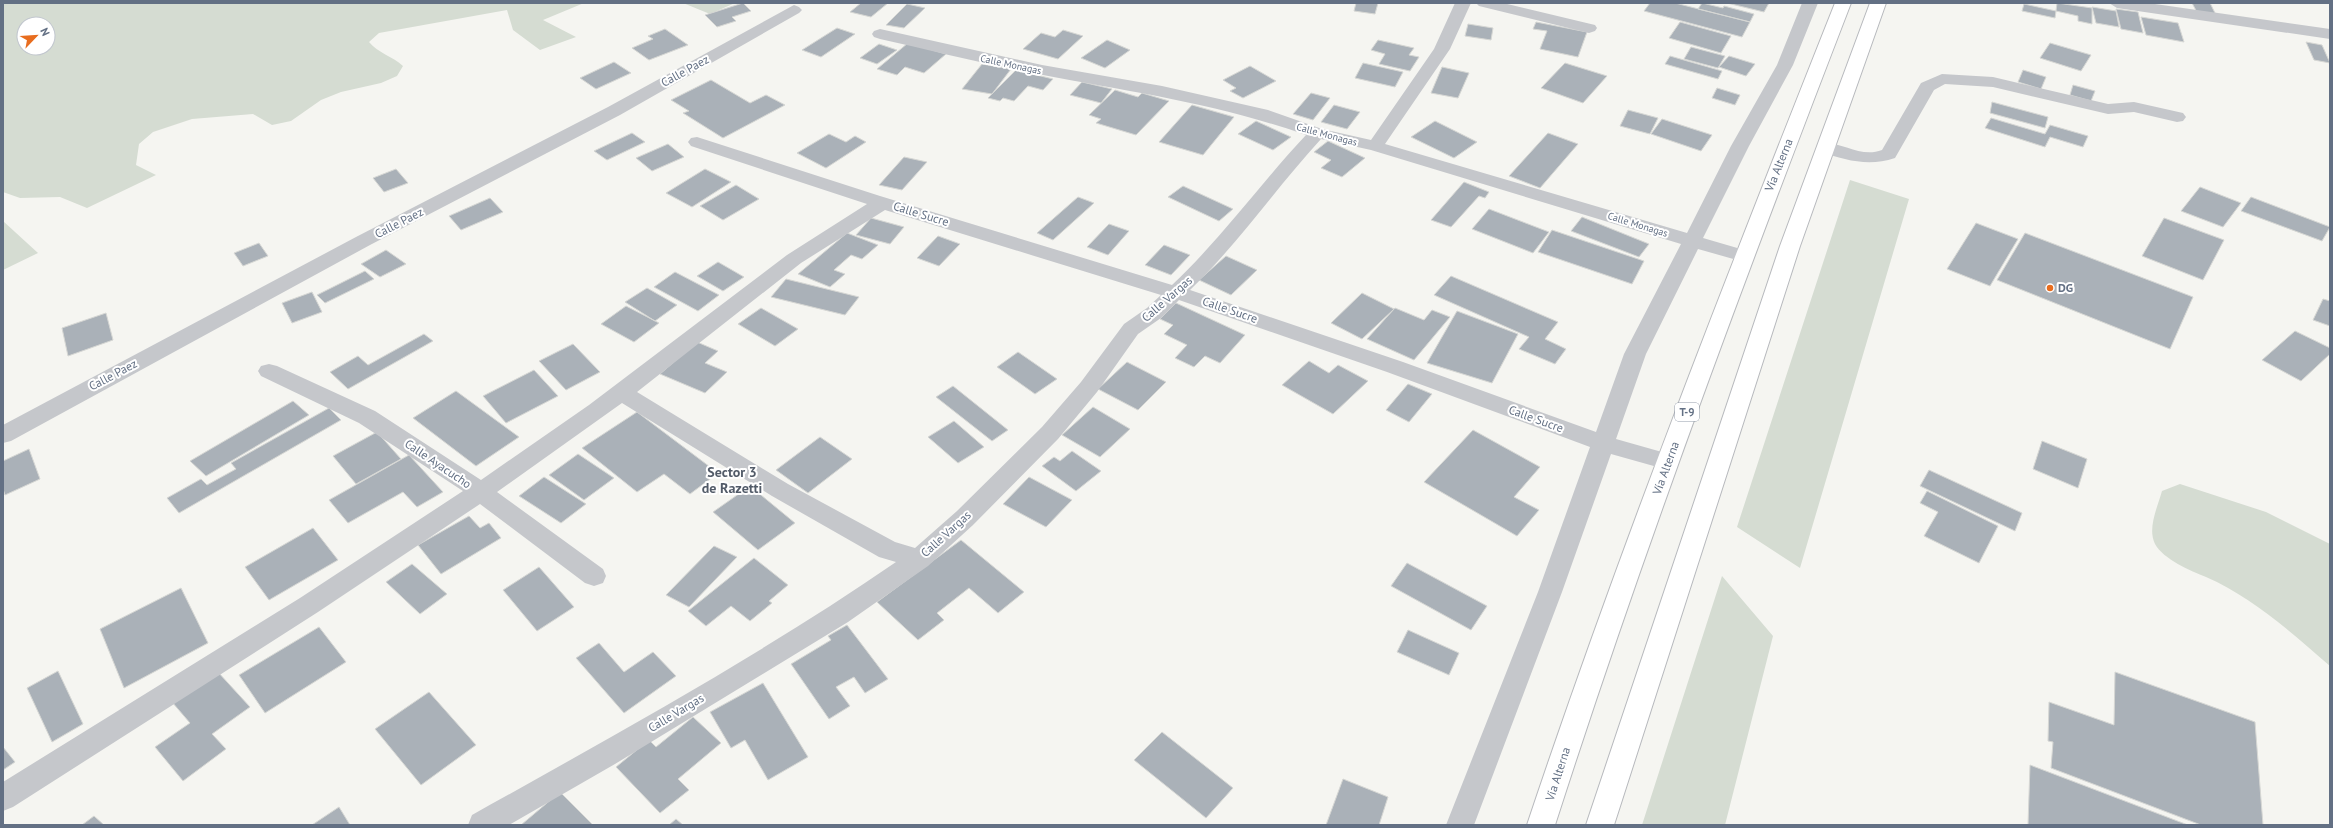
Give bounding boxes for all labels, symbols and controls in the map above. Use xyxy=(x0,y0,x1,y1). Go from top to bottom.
north arrow xyxy=(16,16,56,56)
text: N xyxy=(37,26,53,38)
street label: Calle Paez xyxy=(658,51,711,90)
street label: Calle Monagas xyxy=(979,52,1043,77)
street label: Calle Monagas xyxy=(1295,120,1359,149)
street label: Vía Alterna xyxy=(1761,136,1796,194)
street label: Calle Sucre xyxy=(892,198,951,229)
street label: Calle Paez xyxy=(372,204,426,241)
street label: Calle Monagas xyxy=(1606,209,1670,240)
street label: Calle Vargas xyxy=(1138,273,1195,325)
place label: DG xyxy=(2058,280,2073,295)
marker: DG xyxy=(2045,283,2055,293)
street label: Calle Sucre xyxy=(1201,293,1260,326)
street label: Calle Paez xyxy=(86,356,139,394)
street label: Calle Sucre xyxy=(1507,402,1566,435)
road number: T-9 xyxy=(1675,403,1699,421)
street label: Calle Ayacucho xyxy=(402,436,474,491)
street label: Vía Alterna xyxy=(1649,439,1682,497)
district label: Sector 3 de Razetti xyxy=(702,463,762,497)
street label: Calle Vargas xyxy=(918,507,974,560)
street label: Calle Vargas xyxy=(645,690,706,735)
street label: Vía Alterna xyxy=(1542,745,1573,803)

